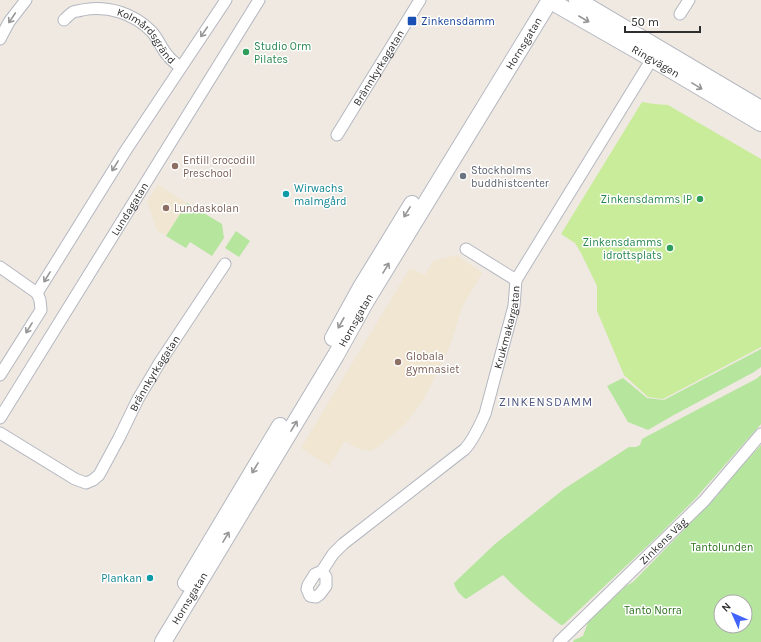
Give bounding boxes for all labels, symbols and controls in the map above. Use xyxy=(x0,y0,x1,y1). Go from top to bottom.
street label: Kolmårdsgränd xyxy=(115,6,178,67)
scale bar xyxy=(625,8,700,34)
one-way arrow xyxy=(8,13,16,24)
marker: Zinkensdamm xyxy=(406,15,418,27)
place label: Zinkensdamm xyxy=(421,15,495,28)
street label: Hornsgatan xyxy=(503,15,545,72)
text: 50 m xyxy=(631,15,659,29)
one-way arrow xyxy=(577,16,589,24)
one-way arrow xyxy=(200,26,208,37)
street label: Brännkyrkagatan xyxy=(351,28,407,108)
place label: Studio Orm Pilates xyxy=(254,40,311,66)
street label: Ringvägen xyxy=(629,43,682,80)
marker: Studio Orm Pilates xyxy=(241,47,251,57)
one-way arrow xyxy=(691,82,703,90)
place label: Entill crocodill Preschool xyxy=(183,154,255,180)
one-way arrow xyxy=(111,160,119,172)
marker: Entill crocodill Preschool xyxy=(170,161,180,171)
place label: Stockholms buddhistcenter xyxy=(471,164,549,190)
marker: Stockholms buddhistcenter xyxy=(458,171,468,181)
street label: Lundagatan xyxy=(109,180,151,238)
place label: Wirwachs malmgård xyxy=(294,182,346,208)
marker: Wirwachs malmgård xyxy=(281,189,291,199)
place label: Zinkensdamms IP xyxy=(601,193,692,206)
marker: Zinkensdamms IP xyxy=(695,194,705,204)
place label: Lundaskolan xyxy=(174,202,239,215)
marker: Lundaskolan xyxy=(161,203,171,213)
one-way arrow xyxy=(403,206,411,218)
place label: Zinkensdamms idrottsplats xyxy=(582,236,662,262)
marker: Zinkensdamms idrottsplats xyxy=(665,243,675,253)
one-way arrow xyxy=(383,262,391,274)
one-way arrow xyxy=(43,271,51,282)
street label: Krukmakargatan xyxy=(491,285,523,370)
street label: Hornsgatan xyxy=(336,291,376,349)
one-way arrow xyxy=(337,317,345,329)
one-way arrow xyxy=(25,322,33,333)
street label: Brännkyrkagatan xyxy=(127,333,183,414)
place label: Globala gymnasiet xyxy=(406,350,459,376)
marker: Globala gymnasiet xyxy=(393,357,403,367)
district label: ZINKENSDAMM xyxy=(499,395,593,409)
one-way arrow xyxy=(290,420,298,432)
one-way arrow xyxy=(251,462,259,474)
street label: Zinkens Väg xyxy=(637,515,690,567)
one-way arrow xyxy=(223,531,231,543)
park label: Tantolunden xyxy=(691,541,753,554)
street label: Hornsgatan xyxy=(169,570,211,627)
place label: Plankan xyxy=(101,572,142,585)
marker: Plankan xyxy=(145,573,155,583)
north arrow xyxy=(713,594,753,634)
text: N xyxy=(719,600,734,615)
park label: Tanto Norra xyxy=(624,604,682,617)

